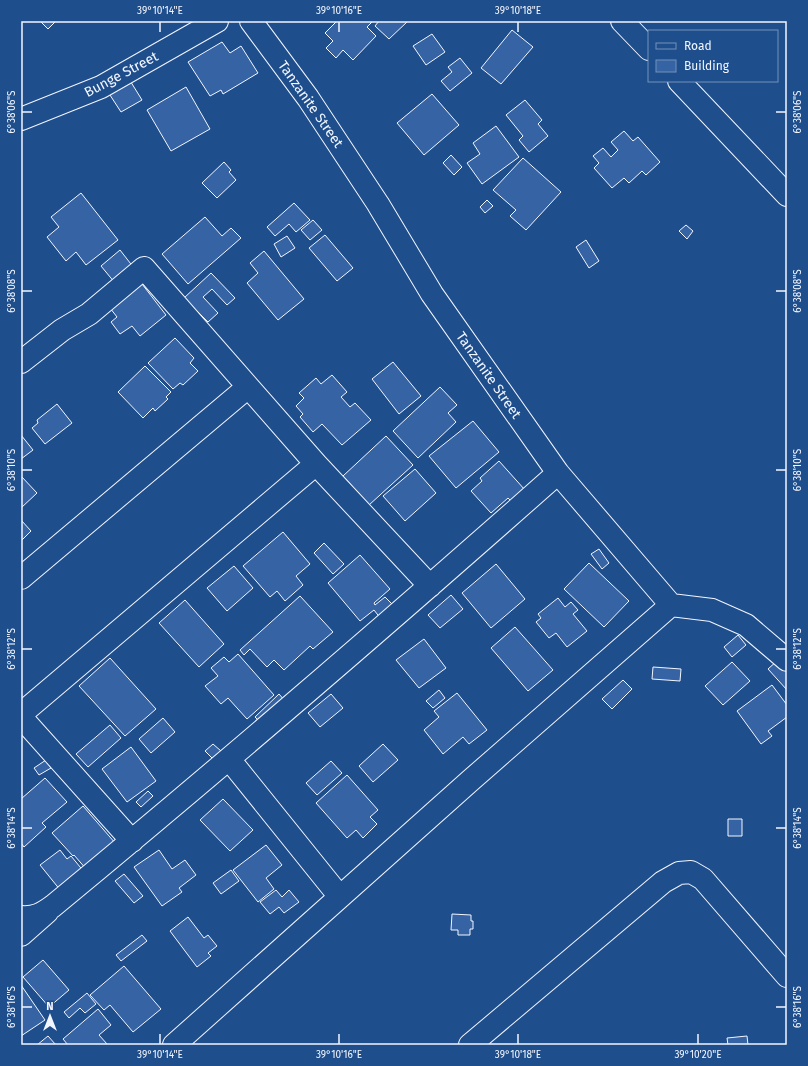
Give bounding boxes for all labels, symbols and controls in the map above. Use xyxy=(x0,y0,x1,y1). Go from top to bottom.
text: 39°10'14"E xyxy=(137,5,183,17)
text: 39°10'16"E xyxy=(316,5,362,17)
text: 39°10'18"E xyxy=(495,5,541,17)
legend xyxy=(648,30,778,82)
text: Road xyxy=(684,39,712,53)
street label: Bunge Street xyxy=(81,47,162,101)
street label: Tanzanite Street xyxy=(274,58,347,152)
text: Building xyxy=(684,59,730,73)
text: 6°38'06"S xyxy=(6,90,18,134)
text: 6°38'06"S xyxy=(792,90,804,134)
text: 6°38'08"S xyxy=(6,269,18,313)
text: 6°38'08"S xyxy=(792,269,804,313)
street label: Tanzanite Street xyxy=(452,329,525,423)
text: 6°38'10"S xyxy=(6,448,18,491)
text: 6°38'10"S xyxy=(792,448,804,491)
text: 6°38'12"S xyxy=(6,628,18,670)
text: 6°38'12"S xyxy=(792,628,804,670)
text: 6°38'14"S xyxy=(6,807,18,849)
text: 6°38'14"S xyxy=(792,807,804,849)
text: 6°38'16"S xyxy=(6,986,18,1028)
text: 6°38'16"S xyxy=(792,986,804,1028)
north arrow xyxy=(30,996,70,1036)
text: N xyxy=(46,1000,54,1013)
text: 39°10'14"E xyxy=(137,1049,183,1061)
text: 39°10'16"E xyxy=(316,1049,362,1061)
text: 39°10'18"E xyxy=(495,1049,541,1061)
text: 39°10'20"E xyxy=(674,1049,722,1061)

